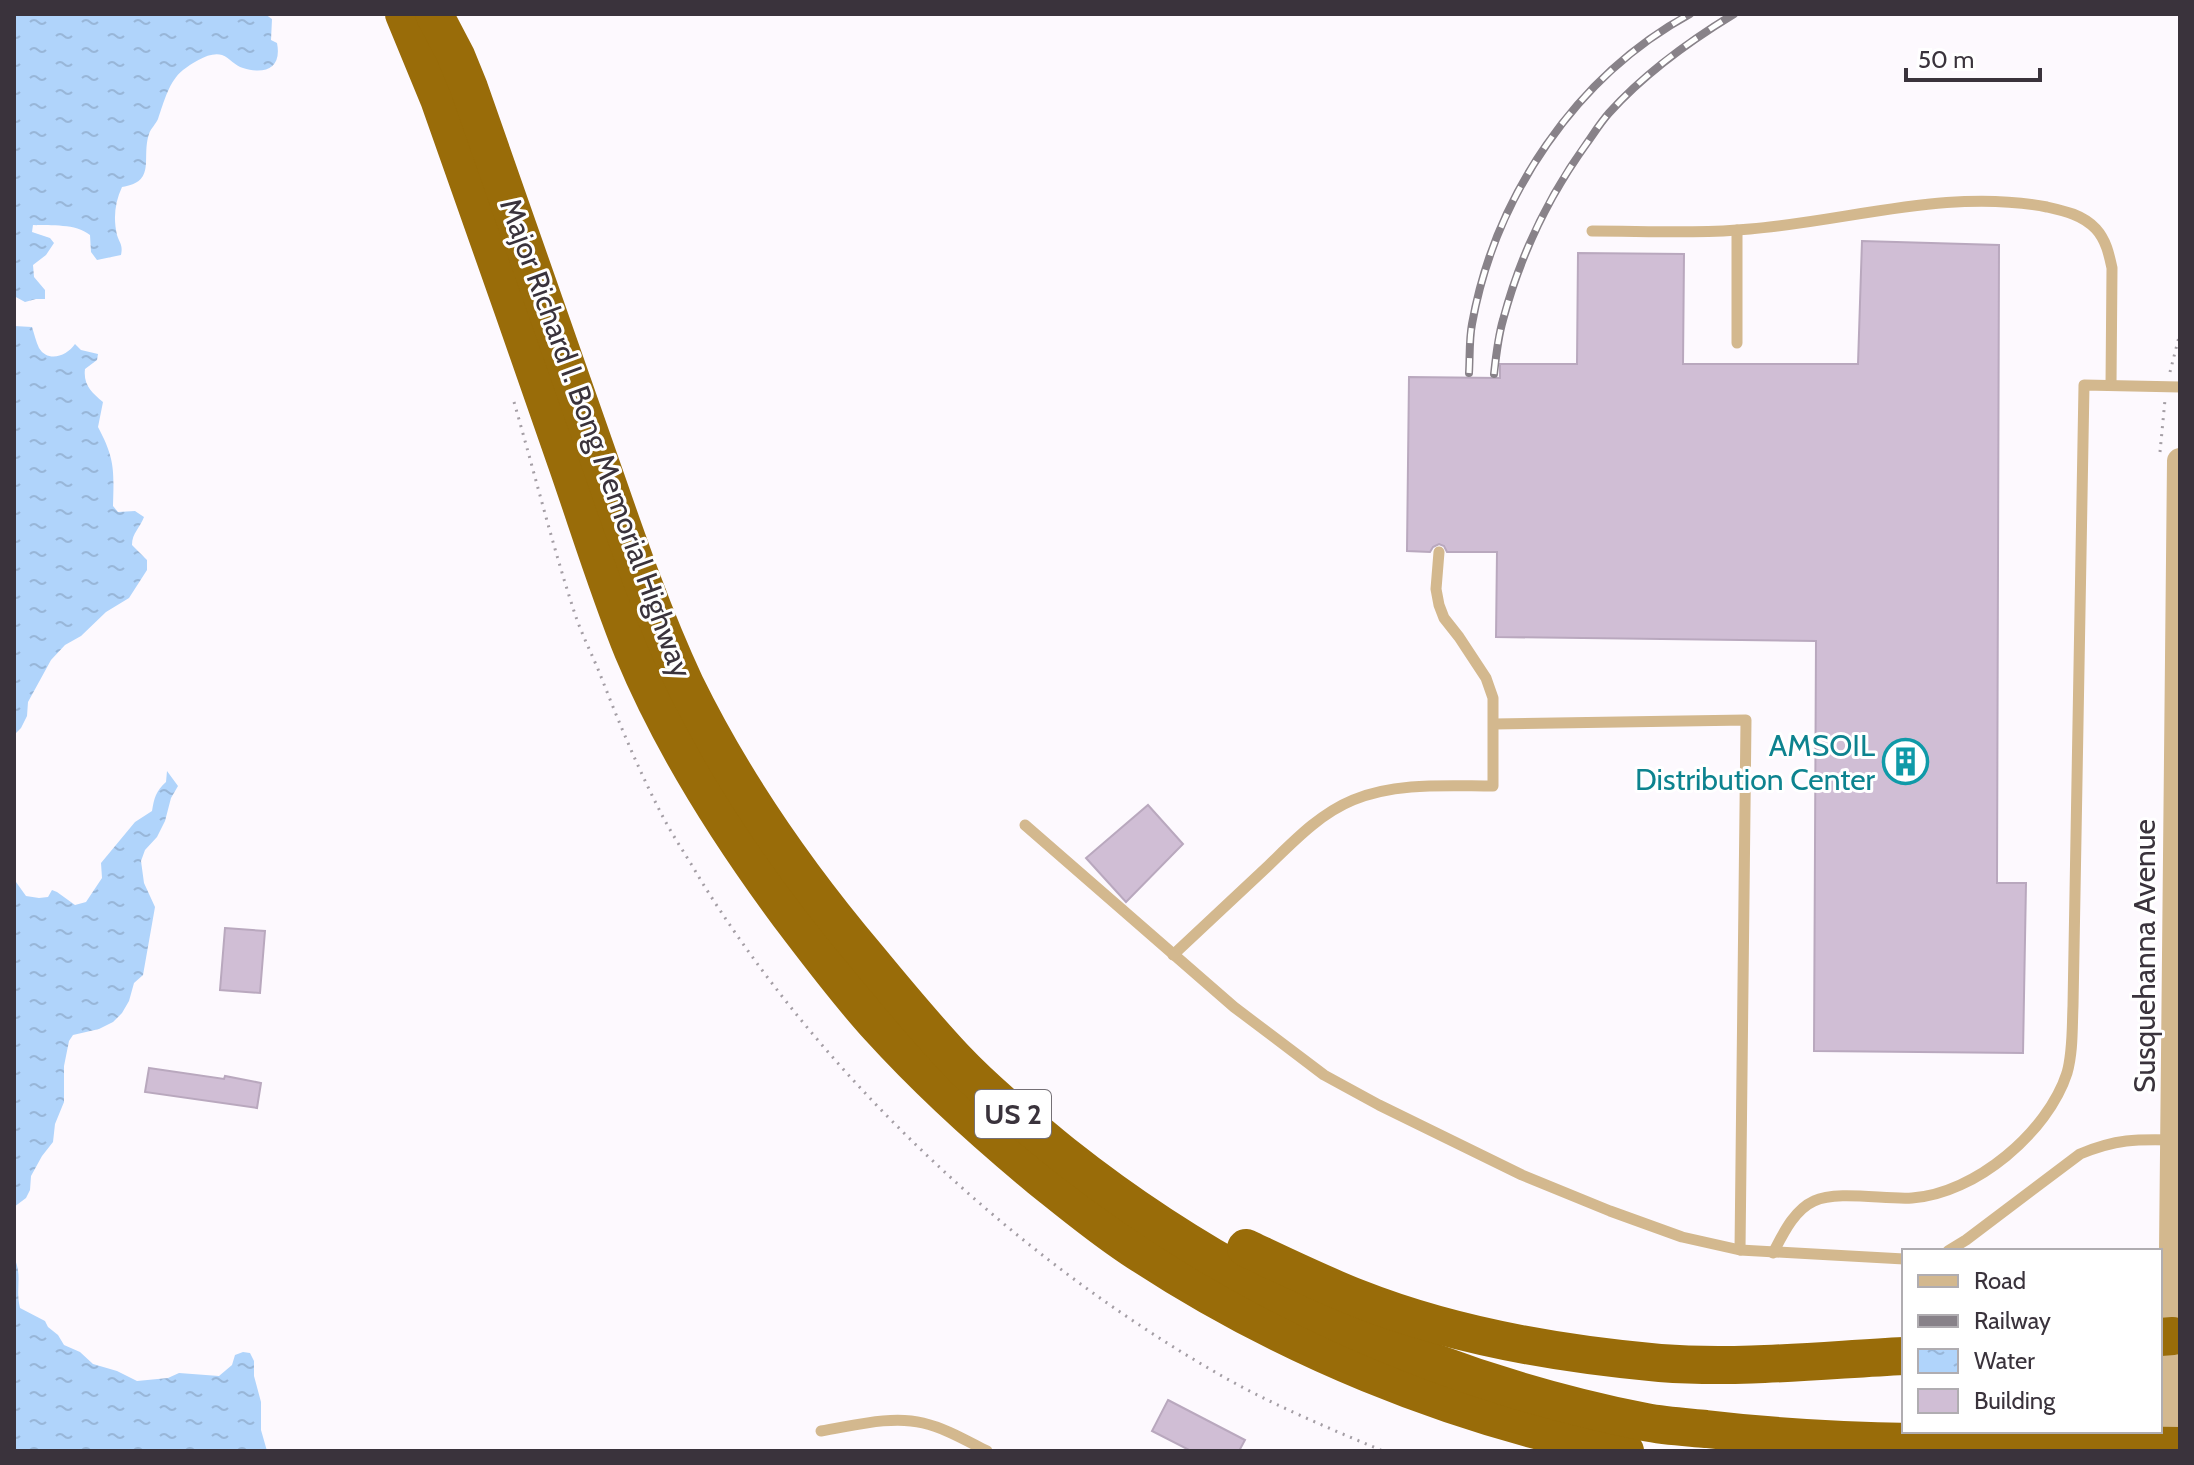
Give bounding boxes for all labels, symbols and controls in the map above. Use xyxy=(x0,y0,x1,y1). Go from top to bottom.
scale bar xyxy=(1906,32,2040,82)
text: 50 m xyxy=(1918,45,1974,74)
street label: Major Richard I. Bong Memorial Highway xyxy=(492,193,700,683)
place label: AMSOIL Distribution Center xyxy=(1635,727,1876,798)
building icon: AMSOIL Distribution Center xyxy=(1882,738,1930,786)
street label: Susquehanna Avenue xyxy=(2126,819,2163,1093)
road number: US 2 xyxy=(975,1090,1051,1138)
legend xyxy=(1902,1249,2162,1433)
text: Road xyxy=(1974,1266,2026,1295)
text: Railway xyxy=(1974,1306,2051,1335)
text: Water xyxy=(1974,1346,2035,1375)
text: Building xyxy=(1974,1386,2056,1415)

